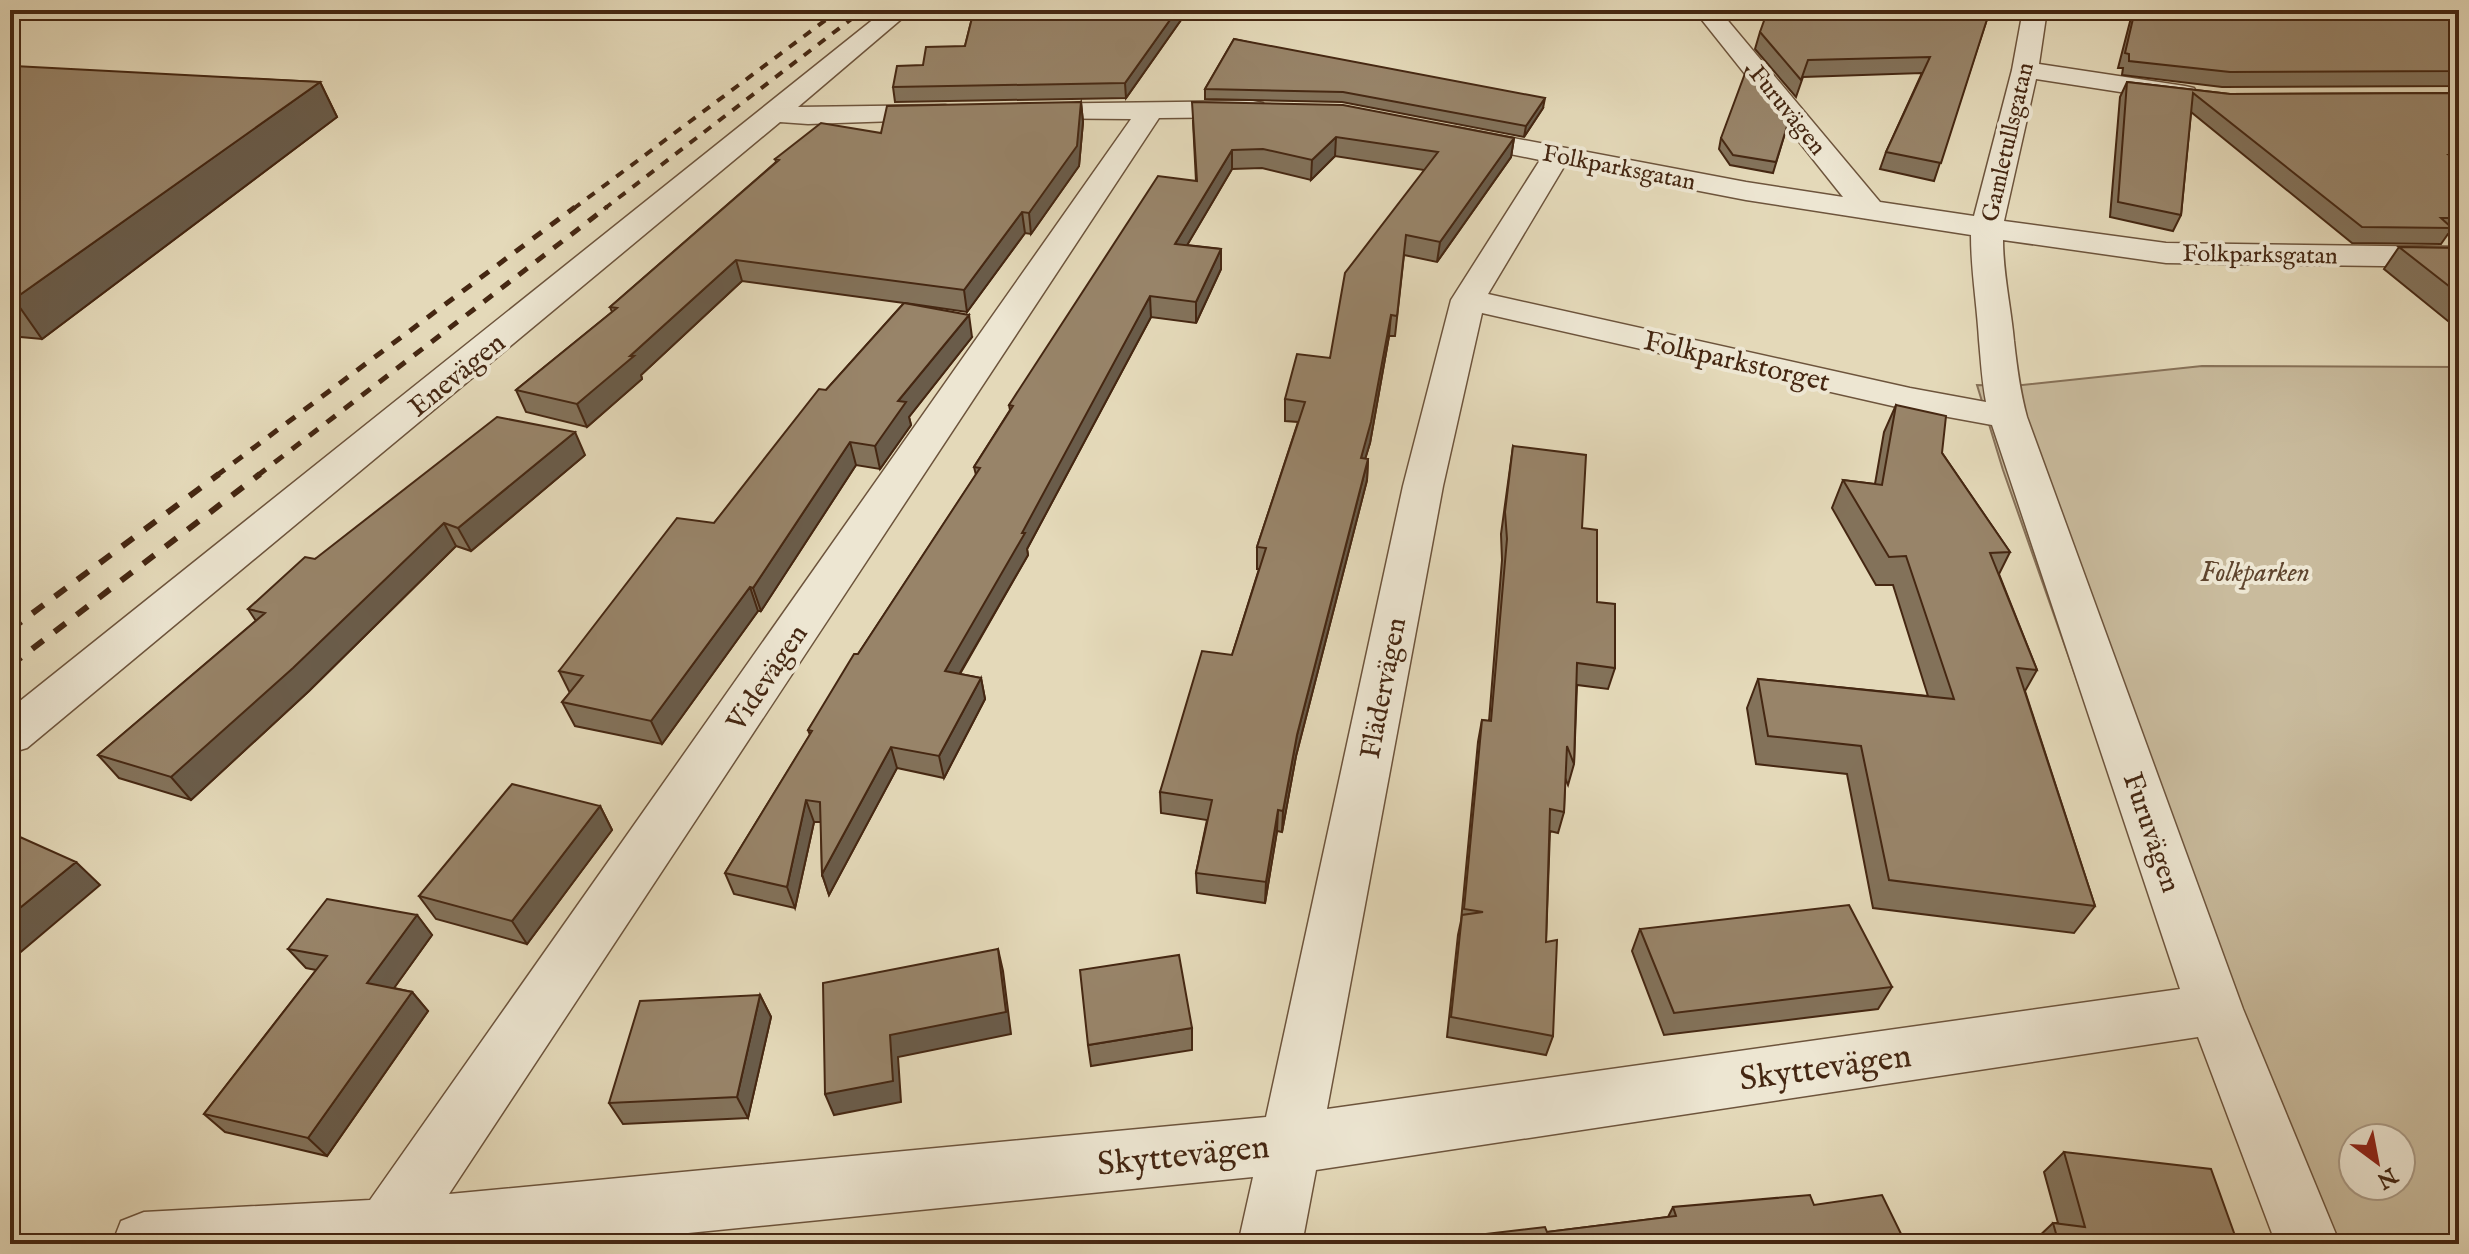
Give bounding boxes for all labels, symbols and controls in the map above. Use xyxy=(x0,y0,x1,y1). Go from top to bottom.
street label: Gamletullsgatan xyxy=(1975,59,2042,225)
street label: Furuvägen xyxy=(1741,60,1833,162)
street label: Folkparksgatan xyxy=(1539,138,1698,199)
street label: Folkparksgatan xyxy=(2182,239,2338,272)
street label: Folkparkstorget xyxy=(1640,324,1833,401)
street label: Enevägen xyxy=(402,326,513,426)
park label: Folkparken xyxy=(2200,556,2310,591)
street label: Flädervägen xyxy=(1354,615,1415,762)
street label: Videvägen xyxy=(719,618,816,739)
street label: Furuvägen xyxy=(2114,768,2187,897)
street label: Skyttevägen xyxy=(1737,1035,1914,1102)
north arrow xyxy=(2337,1122,2417,1202)
street label: Skyttevägen xyxy=(1095,1126,1272,1187)
text: N xyxy=(2371,1160,2403,1194)

